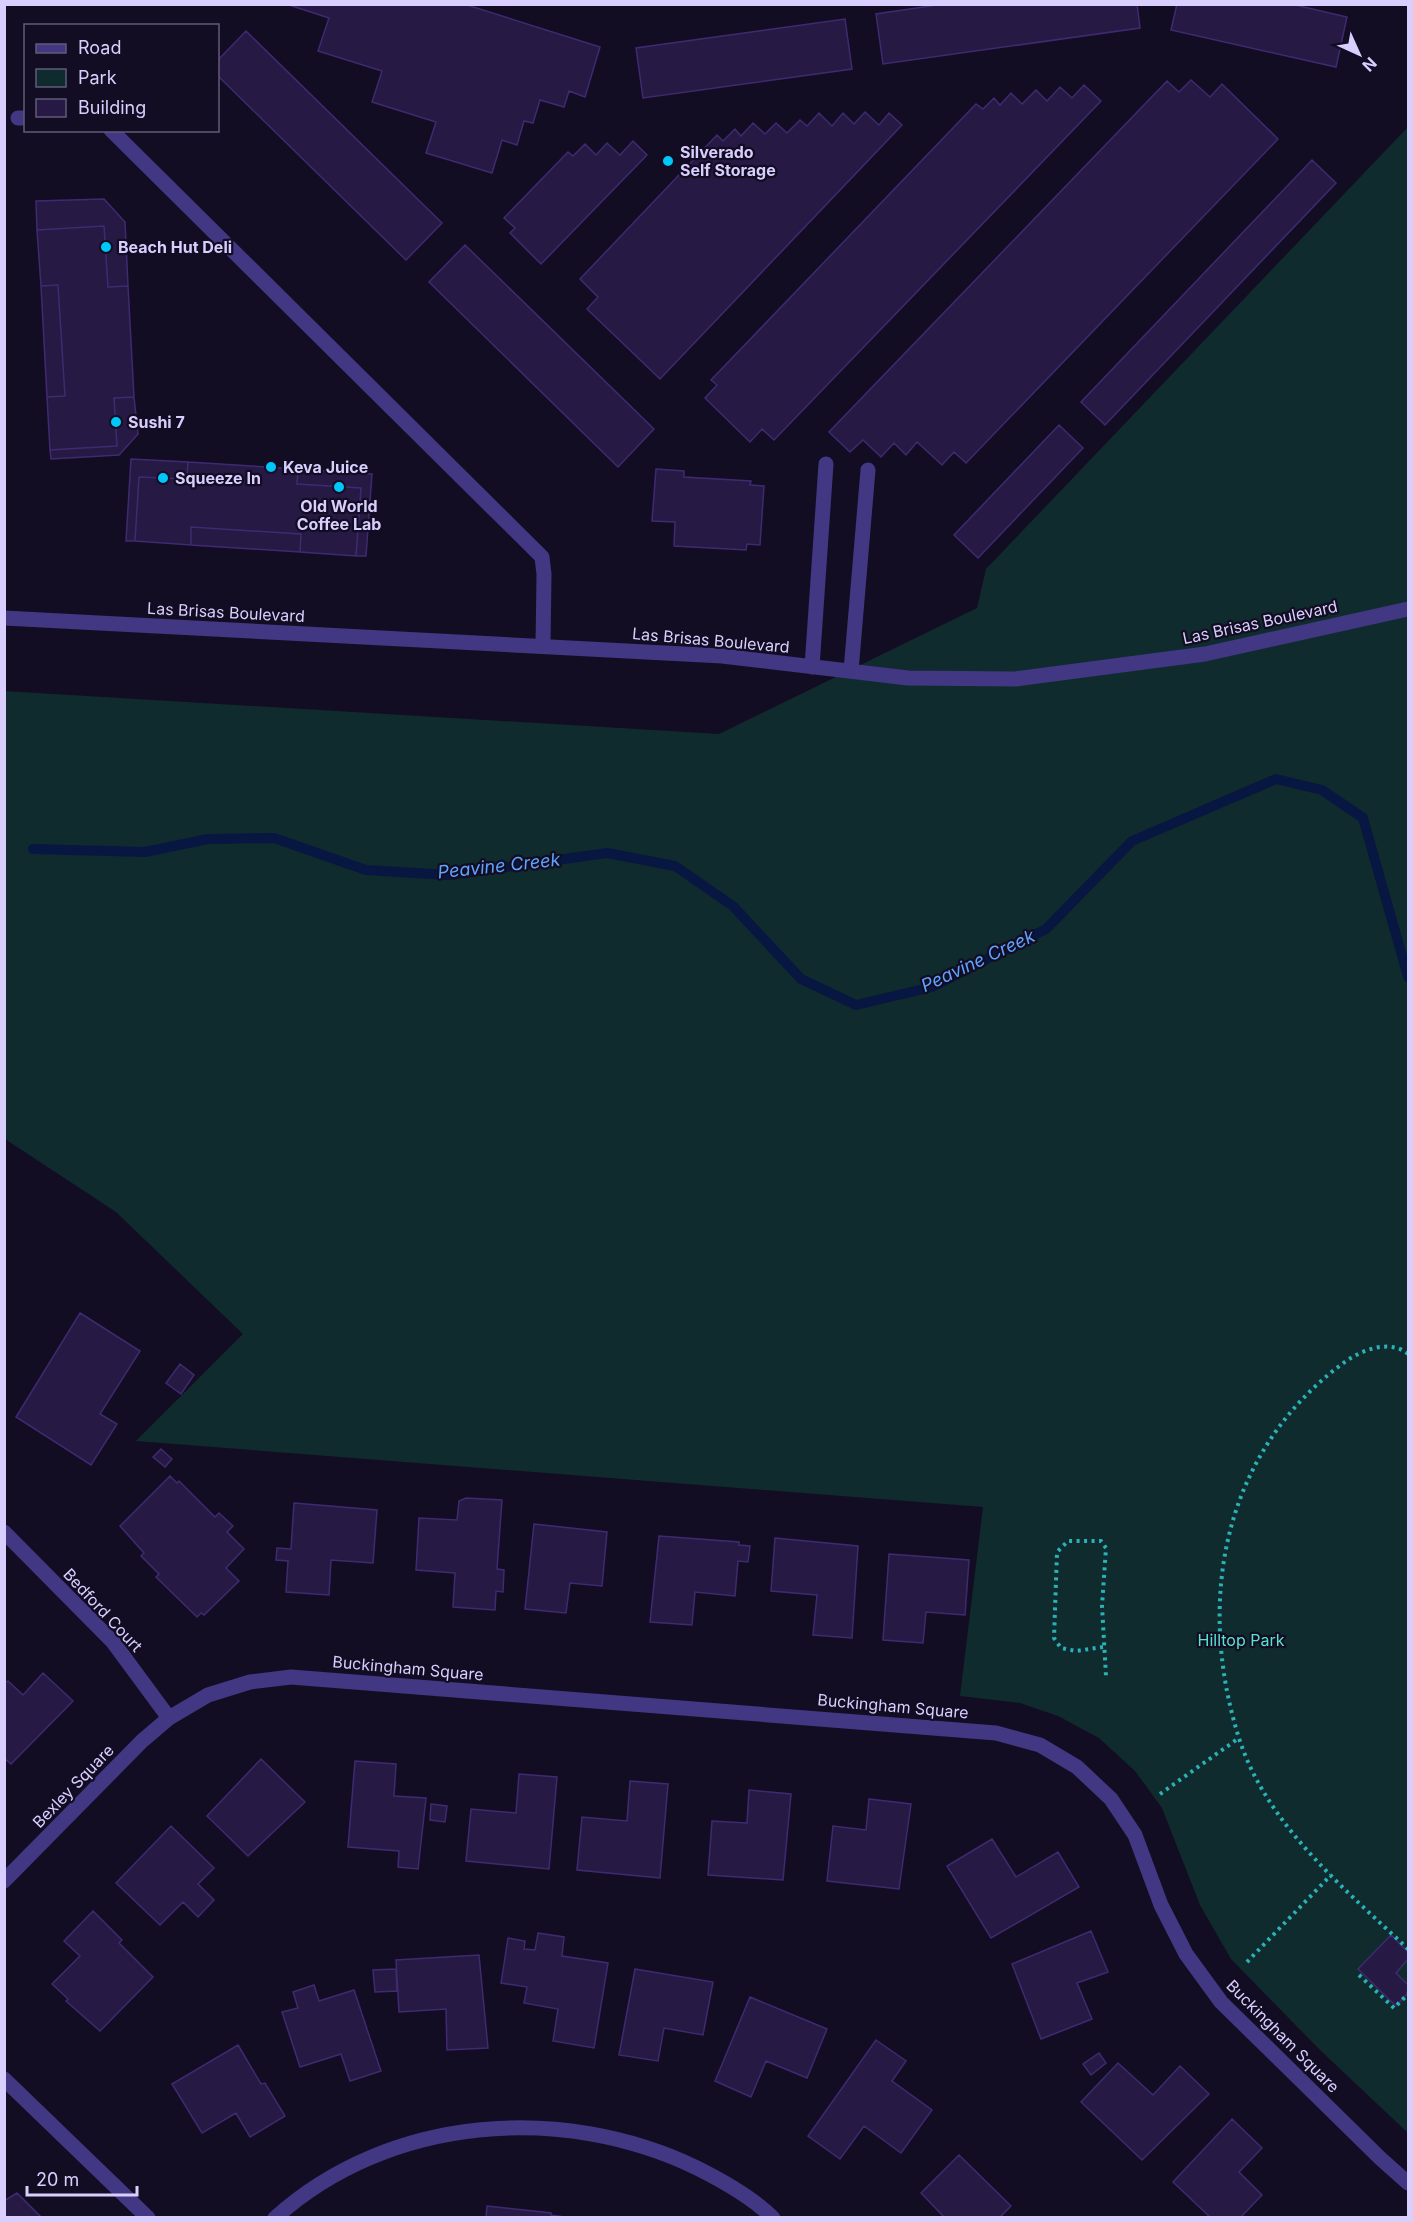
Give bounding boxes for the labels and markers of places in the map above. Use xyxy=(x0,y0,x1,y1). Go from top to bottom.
place label: Silverado Self Storage xyxy=(680,142,776,180)
marker: Silverado Self Storage xyxy=(661,154,675,168)
place label: Beach Hut Deli xyxy=(118,237,232,257)
marker: Beach Hut Deli xyxy=(99,240,113,254)
place label: Sushi 7 xyxy=(128,412,185,432)
marker: Sushi 7 xyxy=(109,415,123,429)
place label: Keva Juice xyxy=(283,457,368,477)
marker: Keva Juice xyxy=(264,460,278,474)
place label: Squeeze In xyxy=(175,468,261,488)
marker: Squeeze In xyxy=(156,471,170,485)
marker: Old World Coffee Lab xyxy=(332,480,346,494)
place label: Old World Coffee Lab xyxy=(297,496,381,534)

